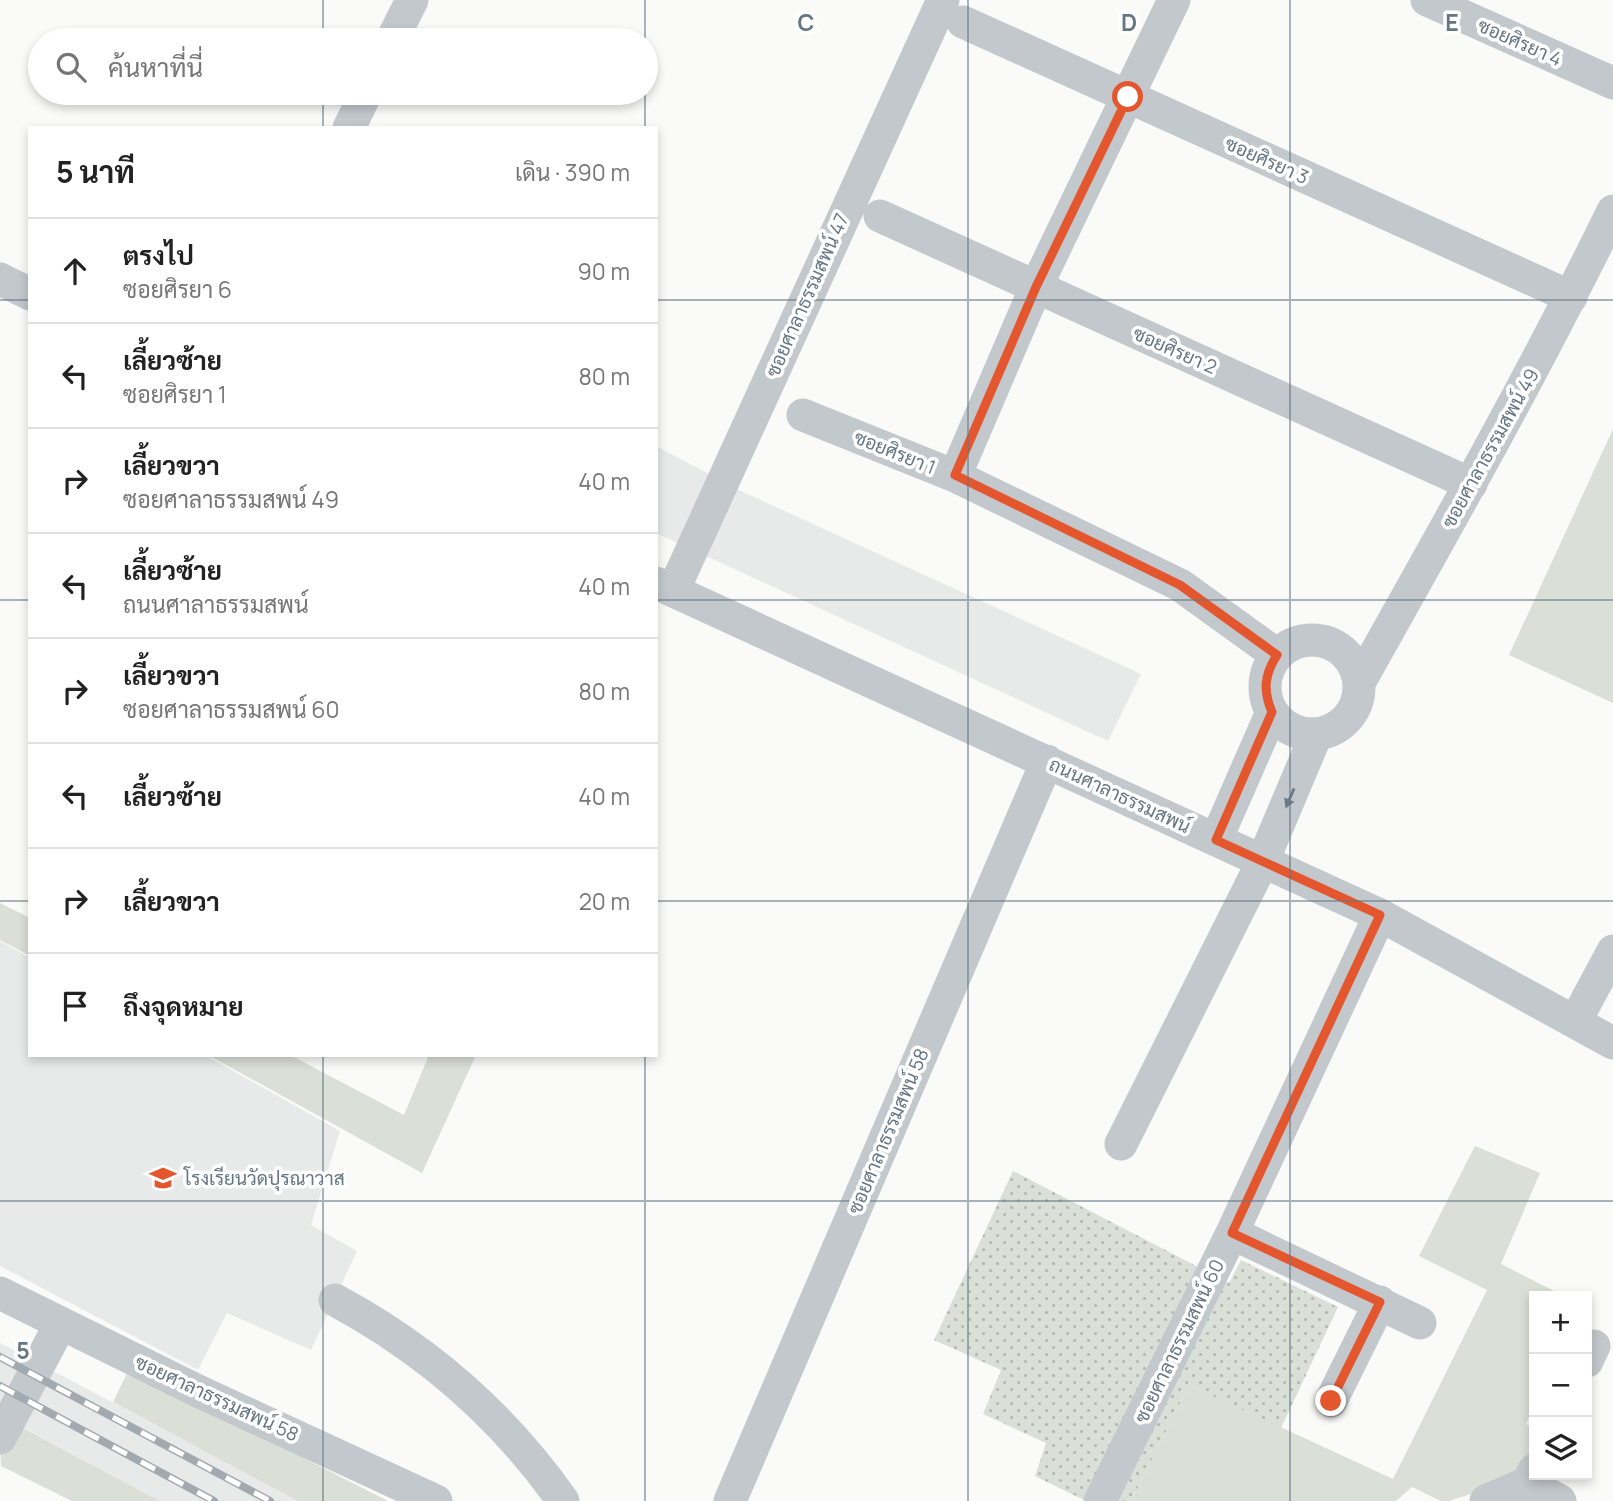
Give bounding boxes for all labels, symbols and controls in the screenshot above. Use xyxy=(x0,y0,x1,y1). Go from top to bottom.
text: C xyxy=(798,6,815,38)
text: D xyxy=(1121,6,1137,38)
text: E xyxy=(1445,6,1459,38)
street label: ซอยศิรยา 4 xyxy=(1474,12,1566,72)
search box xyxy=(28,28,658,105)
icon: search xyxy=(52,48,90,86)
text: ค้นหาที่นี่ xyxy=(108,49,203,85)
route start xyxy=(1112,81,1143,112)
street label: ซอยศิรยา 3 xyxy=(1221,130,1313,190)
text: 5 นาที xyxy=(56,151,135,192)
text: เดิน · 390 m xyxy=(515,156,630,188)
street label: ซอยศาลาธรรมสพน์ 47 xyxy=(759,209,855,381)
text: ตรงไป xyxy=(123,237,194,273)
icon: ahead xyxy=(56,252,94,290)
text: 90 m xyxy=(578,255,630,287)
text: ซอยศิรยา 6 xyxy=(123,273,232,305)
street label: ซอยศิรยา 2 xyxy=(1129,320,1221,380)
text: เลี้ยวซ้าย xyxy=(123,342,222,378)
icon: left xyxy=(56,357,94,395)
text: 80 m xyxy=(579,360,630,392)
street label: ซอยศาลาธรรมสพน์ 49 xyxy=(1435,364,1545,532)
text: ซอยศิรยา 1 xyxy=(123,378,227,410)
street label: ซอยศิรยา 1 xyxy=(850,424,940,480)
text: เลี้ยวขวา xyxy=(123,447,220,483)
icon: right xyxy=(56,462,94,500)
text: 40 m xyxy=(578,465,630,497)
text: ซอยศาลาธรรมสพน์ 49 xyxy=(123,483,339,515)
text: เลี้ยวซ้าย xyxy=(123,552,222,588)
icon: left xyxy=(56,567,94,605)
text: 40 m xyxy=(578,570,630,602)
text: ถนนศาลาธรรมสพน์ xyxy=(123,588,309,620)
text: เลี้ยวขวา xyxy=(123,657,220,693)
icon: right xyxy=(56,672,94,710)
text: 80 m xyxy=(579,675,630,707)
text: ซอยศาลาธรรมสพน์ 60 xyxy=(123,693,340,725)
street label: ถนนศาลาธรรมสพน์ xyxy=(1045,751,1195,839)
icon: left xyxy=(56,777,94,815)
text: เลี้ยวซ้าย xyxy=(123,778,222,814)
text: 40 m xyxy=(578,780,630,812)
one-way arrow xyxy=(1284,787,1295,808)
icon: right xyxy=(56,882,94,920)
text: เลี้ยวขวา xyxy=(123,883,220,919)
text: 20 m xyxy=(579,885,630,917)
icon: arrive xyxy=(56,987,94,1025)
text: ถึงจุดหมาย xyxy=(123,988,244,1024)
street label: ซอยศาลาธรรมสพน์ 58 xyxy=(841,1044,935,1218)
school or university icon: โรงเรียนวัดปุรณาวาส xyxy=(148,1163,178,1193)
place label: โรงเรียนวัดปุรณาวาส xyxy=(183,1165,345,1191)
street label: ซอยศาลาธรรมสพน์ 60 xyxy=(1128,1255,1230,1427)
map controls xyxy=(1529,1291,1592,1480)
button: + xyxy=(1529,1291,1592,1354)
text: 5 xyxy=(16,1334,30,1366)
street label: ซอยศาลาธรรมสพน์ 58 xyxy=(131,1349,303,1447)
button: − xyxy=(1529,1354,1592,1417)
route end xyxy=(1315,1385,1346,1416)
button: layers xyxy=(1529,1417,1592,1480)

